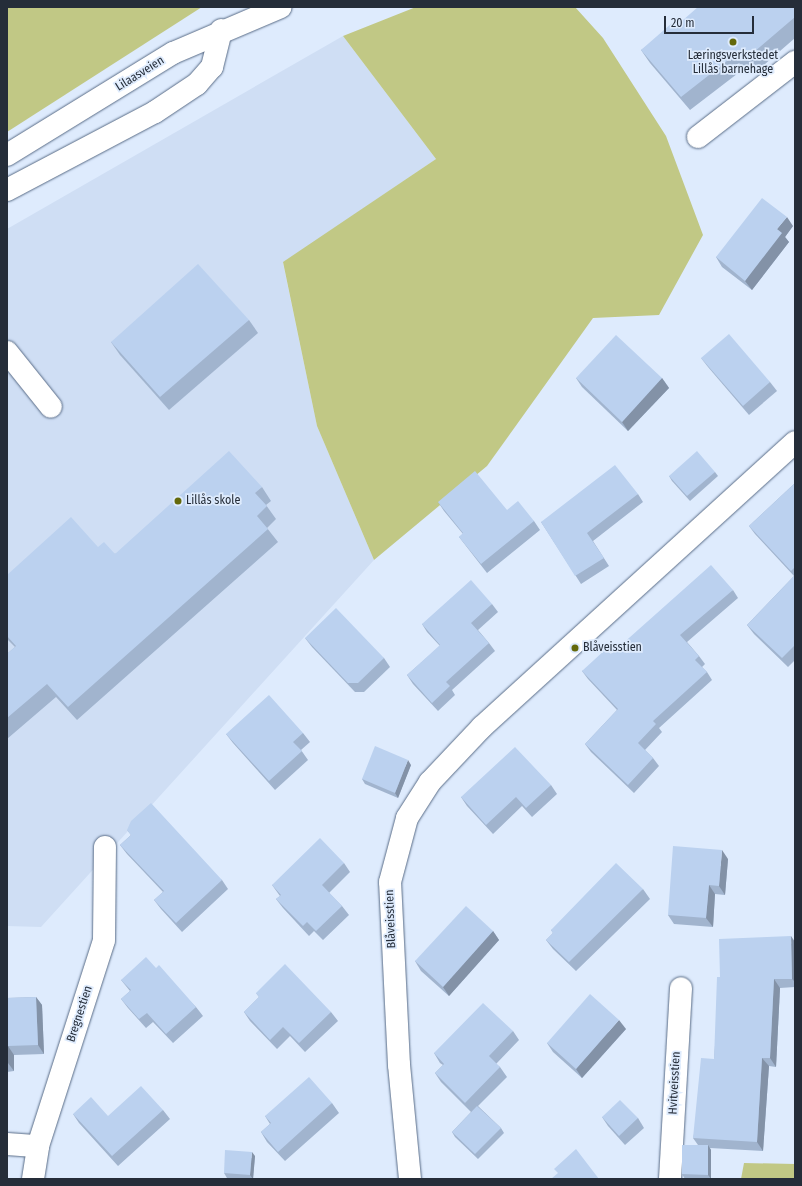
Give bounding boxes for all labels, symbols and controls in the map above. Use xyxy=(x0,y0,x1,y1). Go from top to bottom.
scale bar xyxy=(666,8,756,34)
text: 20 m xyxy=(671,16,695,30)
marker: Læringsverkstedet Lillås barnehage xyxy=(728,37,738,47)
place label: Læringsverkstedet Lillås barnehage xyxy=(688,49,778,77)
street label: Lilaasveien xyxy=(113,53,167,95)
place label: Lillås skole xyxy=(186,494,240,508)
marker: Lillås skole xyxy=(173,496,183,506)
place label: Blåveisstien xyxy=(583,641,642,655)
marker: Blåveisstien xyxy=(570,643,580,653)
street label: Blåveisstien xyxy=(383,889,399,949)
street label: Bregnestien xyxy=(64,984,96,1044)
street label: Hvitveisstien xyxy=(666,1051,684,1115)

